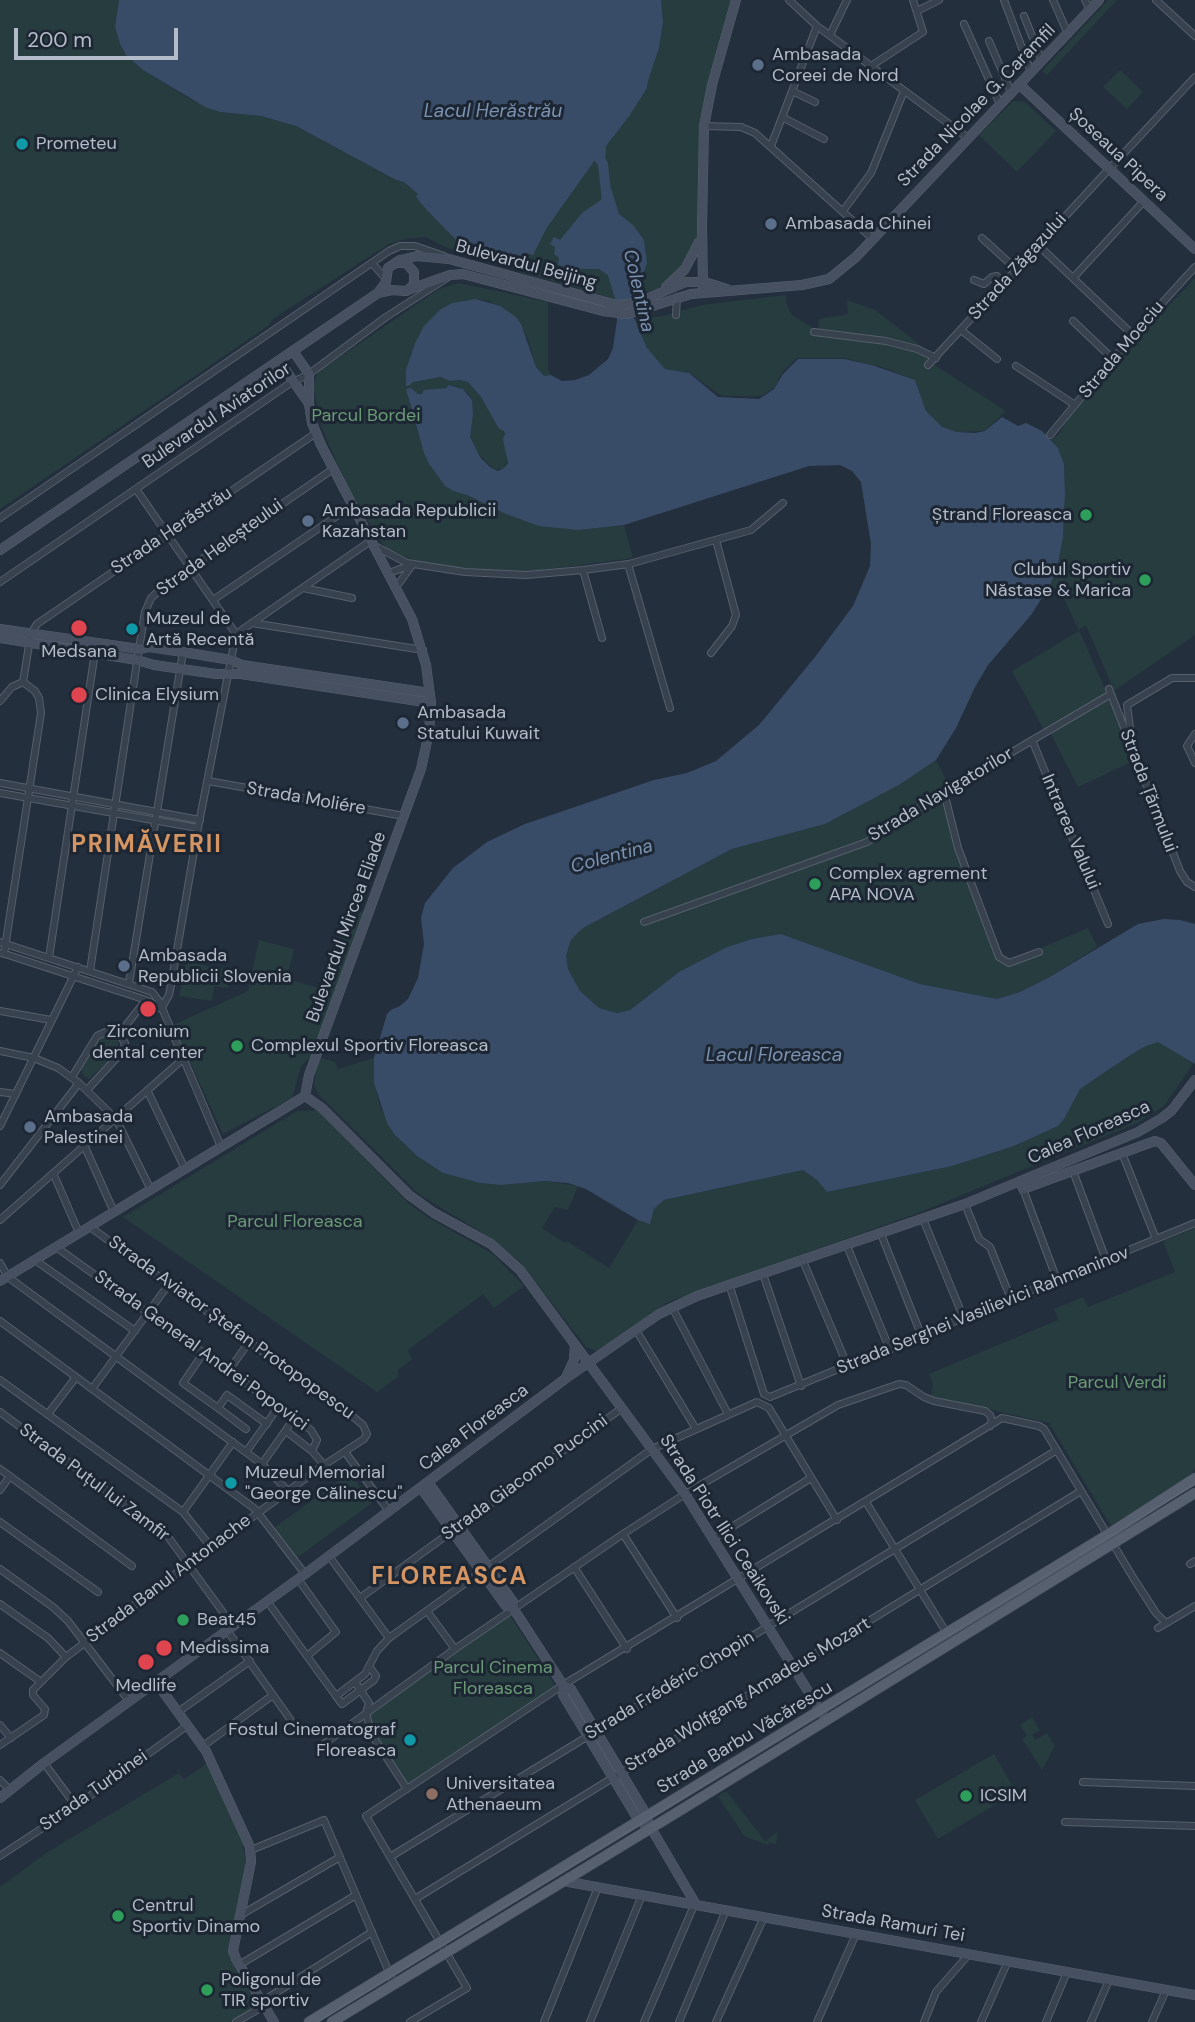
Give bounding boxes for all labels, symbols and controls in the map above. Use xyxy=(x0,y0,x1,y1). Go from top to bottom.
scale bar xyxy=(18,14,182,58)
street label: Strada Nicolae G. Caramfil xyxy=(894,20,1060,192)
text: 200 m xyxy=(27,26,92,54)
place label: Ambasada Coreei de Nord xyxy=(772,44,898,86)
marker: Ambasada Coreei de Nord xyxy=(750,57,766,73)
water label: Lacul Herăstrău xyxy=(424,101,562,123)
street label: Șoseaua Pipera xyxy=(1064,104,1172,206)
place label: Prometeu xyxy=(36,133,117,155)
marker: Prometeu xyxy=(14,136,30,152)
street label: Strada Zăgazului xyxy=(964,209,1072,325)
place label: Ambasada Chinei xyxy=(785,213,931,235)
marker: Ambasada Chinei xyxy=(763,216,779,232)
street label: Bulevardul Beijing xyxy=(453,236,599,294)
water label: Colentina xyxy=(617,247,659,335)
street label: Strada Moeciu xyxy=(1075,297,1169,403)
street label: Bulevardul Aviatorilor xyxy=(139,358,295,474)
park label: Parcul Bordei xyxy=(311,405,421,427)
street label: Strada Herăstrău xyxy=(107,483,237,579)
street label: Strada Heleșteului xyxy=(153,495,287,601)
place label: Ambasada Republicii Kazahstan xyxy=(322,500,496,542)
place label: Ștrand Floreasca xyxy=(932,504,1072,526)
marker: Ștrand Floreasca xyxy=(1078,507,1094,523)
marker: Ambasada Republicii Kazahstan xyxy=(300,513,316,529)
place label: Clubul Sportiv Năstase & Marica xyxy=(985,559,1131,602)
marker: Clubul Sportiv Năstase & Marica xyxy=(1137,572,1153,588)
place label: Muzeul de Artă Recentă xyxy=(146,608,254,650)
marker: Medsana xyxy=(69,618,89,638)
marker: Muzeul de Artă Recentă xyxy=(124,621,140,637)
place label: Medsana xyxy=(41,641,117,663)
place label: Clinica Elysium xyxy=(95,684,219,706)
marker: Clinica Elysium xyxy=(69,685,89,705)
place label: Ambasada Statului Kuwait xyxy=(417,702,540,744)
marker: Ambasada Statului Kuwait xyxy=(395,715,411,731)
street label: Strada Țărmului xyxy=(1115,726,1181,856)
street label: Strada Navigatorilor xyxy=(865,743,1017,847)
street label: Intrarea Valului xyxy=(1036,771,1104,893)
street label: Strada Moliére xyxy=(245,778,367,820)
street label: Bulevardul Mircea Eliade xyxy=(302,829,392,1025)
district label: PRIMĂVERII xyxy=(72,832,222,860)
water label: Colentina xyxy=(568,835,656,879)
place label: Complex agrement APA NOVA xyxy=(829,863,987,906)
marker: Complex agrement APA NOVA xyxy=(807,876,823,892)
place label: Ambasada Republicii Slovenia xyxy=(138,945,292,988)
marker: Ambasada Republicii Slovenia xyxy=(116,958,132,974)
marker: Zirconium dental center xyxy=(138,999,158,1019)
place label: Zirconium dental center xyxy=(92,1021,204,1064)
place label: Complexul Sportiv Floreasca xyxy=(251,1035,488,1057)
marker: Complexul Sportiv Floreasca xyxy=(229,1038,245,1054)
water label: Lacul Floreasca xyxy=(706,1045,842,1067)
street label: Calea Floreasca xyxy=(1025,1096,1153,1170)
place label: Ambasada Palestinei xyxy=(44,1106,133,1148)
marker: Ambasada Palestinei xyxy=(22,1119,38,1135)
park label: Parcul Floreasca xyxy=(227,1211,363,1233)
street label: Strada Aviator Ștefan Protopopescu xyxy=(104,1231,358,1425)
street label: Strada Serghei Vasilievici Rahmaninov xyxy=(834,1242,1132,1380)
street label: Strada General Andrei Popovici xyxy=(90,1266,312,1436)
park label: Parcul Verdi xyxy=(1068,1372,1166,1394)
street label: Calea Floreasca xyxy=(415,1380,533,1476)
street label: Strada Giacomo Puccini xyxy=(438,1410,612,1546)
street label: Strada Puțul lui Zamfir xyxy=(15,1419,173,1547)
street label: Strada Piotr Ilici Ceaikovski xyxy=(654,1431,794,1629)
place label: Muzeul Memorial "George Călinescu" xyxy=(245,1462,402,1504)
marker: Muzeul Memorial "George Călinescu" xyxy=(223,1475,239,1491)
street label: Strada Banul Antonache xyxy=(82,1510,256,1648)
district label: FLOREASCA xyxy=(372,1564,528,1592)
place label: Beat45 xyxy=(197,1609,257,1631)
marker: Beat45 xyxy=(175,1612,191,1628)
street label: Strada Wolfgang Amadeus Mozart xyxy=(621,1613,875,1777)
street label: Strada Frédéric Chopin xyxy=(582,1627,758,1745)
place label: Medissima xyxy=(180,1637,269,1659)
marker: Medissima xyxy=(154,1638,174,1658)
marker: Medlife xyxy=(136,1652,156,1672)
park label: Parcul Cinema Floreasca xyxy=(433,1657,553,1700)
place label: Medlife xyxy=(116,1675,176,1697)
street label: Strada Barbu Văcărescu xyxy=(653,1677,837,1799)
place label: Fostul Cinematograf Floreasca xyxy=(228,1719,396,1762)
marker: Fostul Cinematograf Floreasca xyxy=(402,1732,418,1748)
street label: Strada Turbinei xyxy=(36,1746,152,1836)
place label: Universitatea Athenaeum xyxy=(446,1773,555,1816)
place label: ICSIM xyxy=(980,1785,1027,1807)
marker: Universitatea Athenaeum xyxy=(424,1786,440,1802)
marker: ICSIM xyxy=(958,1788,974,1804)
place label: Centrul Sportiv Dinamo xyxy=(132,1895,260,1938)
street label: Strada Ramuri Tei xyxy=(820,1901,966,1947)
marker: Centrul Sportiv Dinamo xyxy=(110,1908,126,1924)
place label: Poligonul de TIR sportiv xyxy=(221,1969,321,2011)
marker: Poligonul de TIR sportiv xyxy=(199,1982,215,1998)

